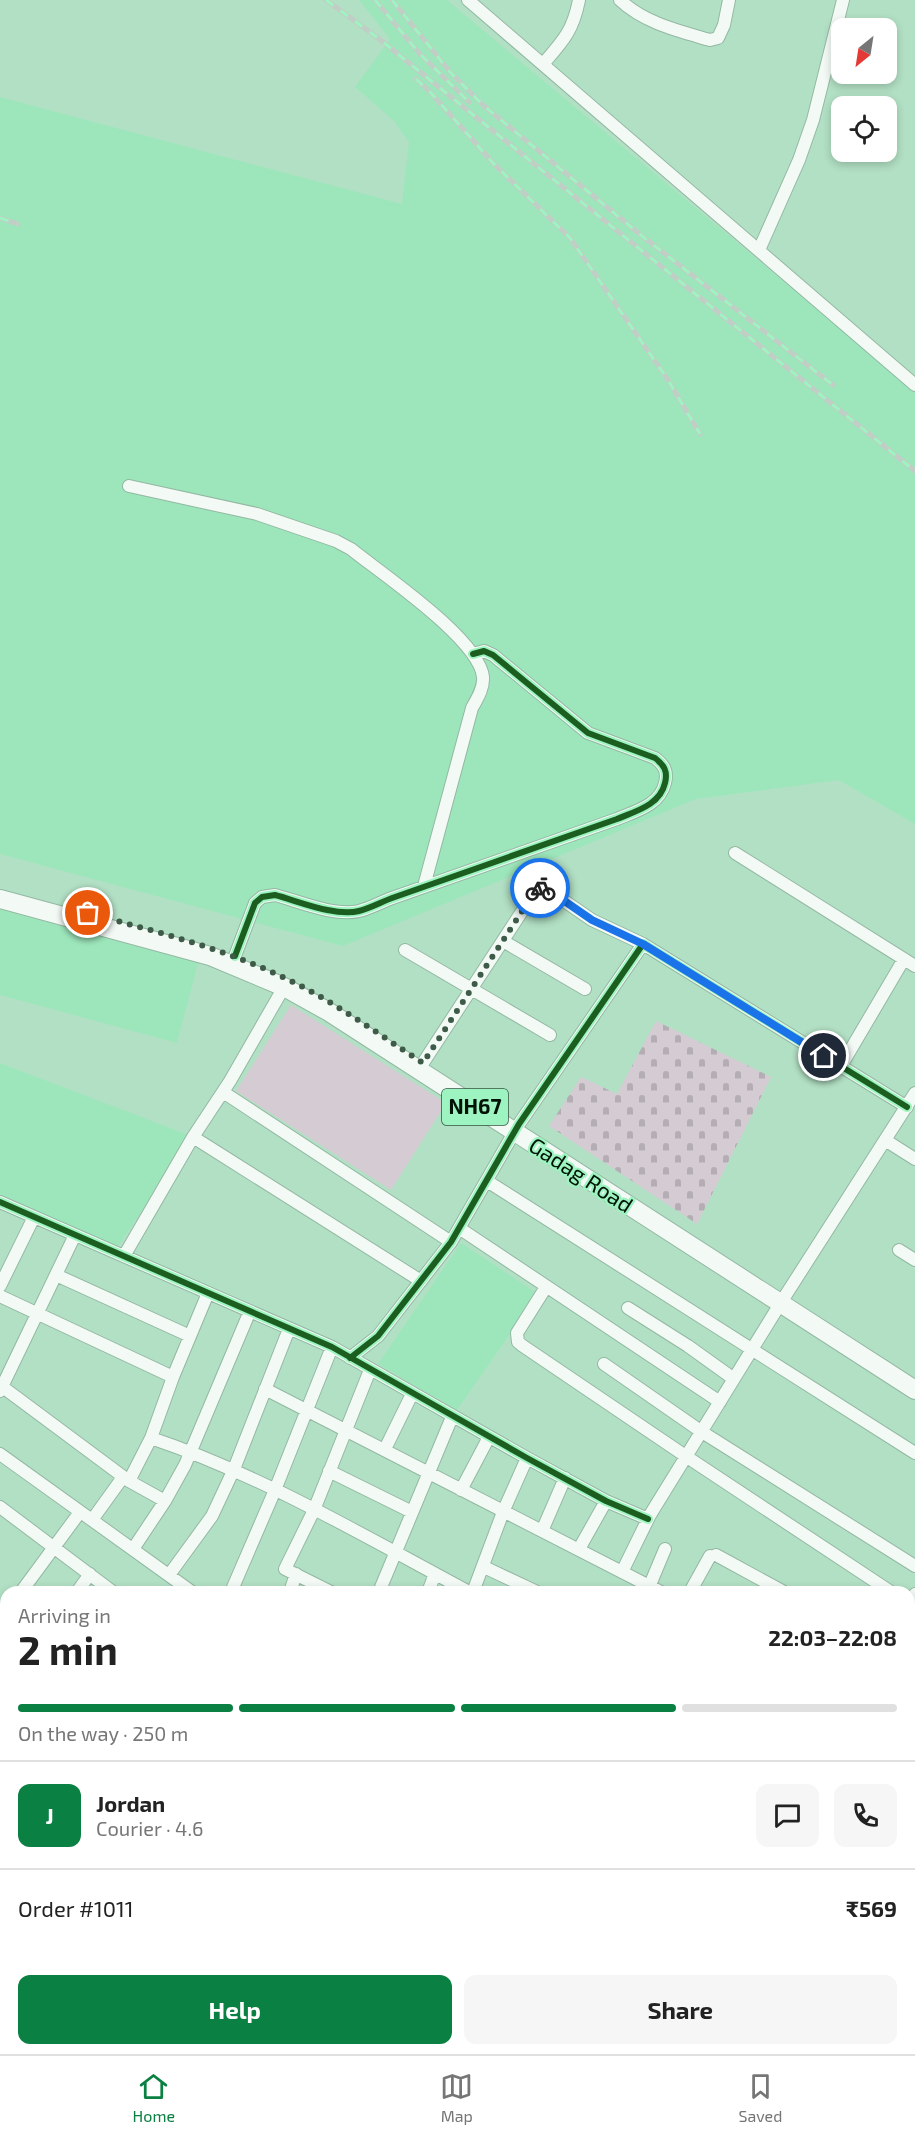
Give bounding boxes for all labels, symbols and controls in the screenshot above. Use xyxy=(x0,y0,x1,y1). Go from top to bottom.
north arrow xyxy=(831,18,897,84)
map controls xyxy=(831,18,897,162)
button: locate xyxy=(831,96,897,162)
courier xyxy=(510,858,570,918)
icon: bike xyxy=(524,872,557,905)
pin xyxy=(62,887,113,938)
icon: bag xyxy=(71,896,104,929)
pin xyxy=(798,1030,849,1081)
icon: home xyxy=(807,1039,840,1072)
road number: NH67 xyxy=(442,1089,508,1125)
street label: Gadag Road xyxy=(525,1131,638,1217)
text: Arriving in xyxy=(18,1603,111,1627)
text: 22:03–22:08 xyxy=(768,1624,897,1650)
text: 2 min xyxy=(18,1626,118,1673)
text: On the way · 250 m xyxy=(18,1721,188,1745)
button: chat xyxy=(756,1784,819,1847)
button: phone xyxy=(834,1784,897,1847)
text: Jordan xyxy=(96,1790,165,1816)
text: J xyxy=(45,1802,54,1828)
text: Courier · 4.6 xyxy=(96,1816,203,1840)
text: Order #1011 xyxy=(18,1895,134,1921)
text: ₹569 xyxy=(846,1895,897,1921)
button: Help xyxy=(18,1975,452,2044)
button: Share xyxy=(464,1975,897,2044)
tab: Home xyxy=(133,2070,175,2125)
tab: Map xyxy=(440,2070,473,2125)
tab: Saved xyxy=(738,2070,782,2125)

